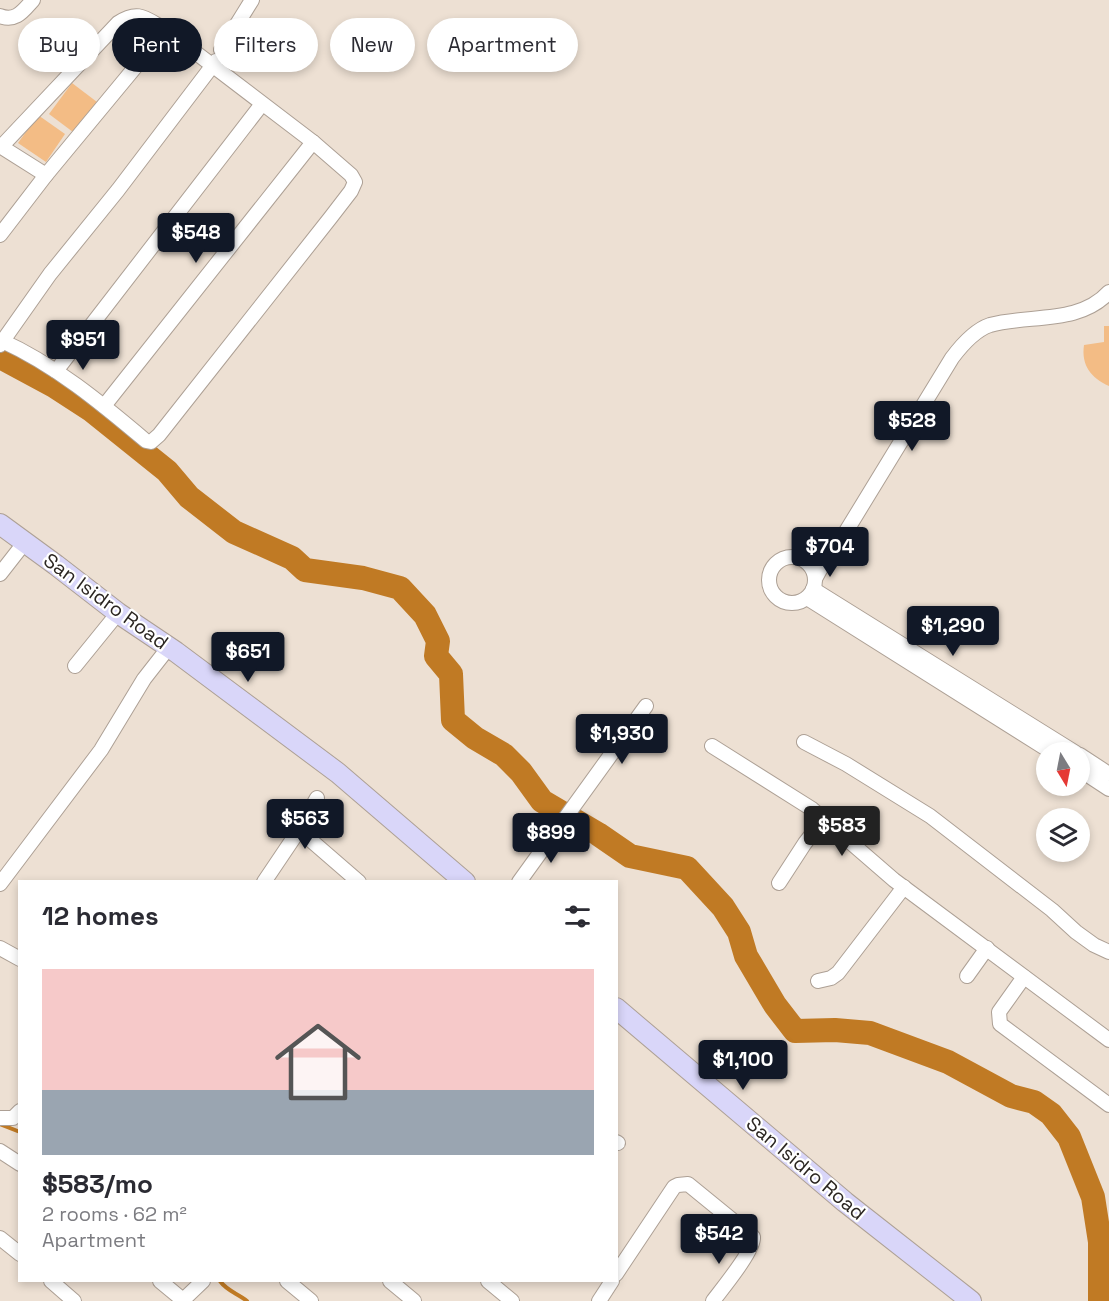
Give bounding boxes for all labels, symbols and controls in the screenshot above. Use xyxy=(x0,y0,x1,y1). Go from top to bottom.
chip: Buy xyxy=(18,18,100,72)
chip: Rent xyxy=(112,18,202,72)
chip: Filters xyxy=(214,18,318,72)
chip: New xyxy=(330,18,415,72)
chip: Apartment xyxy=(427,18,578,72)
pin: $548 xyxy=(160,213,232,264)
text: $548 xyxy=(172,219,220,245)
pin: $951 xyxy=(47,320,119,371)
text: $951 xyxy=(60,326,106,352)
pin: $528 xyxy=(876,401,948,452)
text: $528 xyxy=(888,407,936,433)
pin: $704 xyxy=(794,527,866,578)
text: $704 xyxy=(806,533,854,559)
street label: San Isidro Road xyxy=(38,547,174,655)
pin: $1,290 xyxy=(904,606,1002,657)
text: $1,290 xyxy=(921,612,985,638)
pin: $651 xyxy=(212,632,284,683)
text: $651 xyxy=(225,638,271,664)
pin: $1,930 xyxy=(573,714,671,765)
text: $1,930 xyxy=(590,720,654,746)
north arrow xyxy=(1036,742,1090,796)
map controls xyxy=(1036,742,1090,862)
pin: $563 xyxy=(269,799,341,850)
text: $563 xyxy=(281,805,329,831)
pin: $583 xyxy=(806,806,878,857)
button: layers xyxy=(1036,808,1090,862)
text: $583 xyxy=(818,812,866,838)
pin: $899 xyxy=(515,813,587,864)
text: $899 xyxy=(527,819,575,845)
text: 12 homes xyxy=(42,899,159,933)
icon: filters xyxy=(561,900,594,933)
icon: home xyxy=(264,1008,372,1116)
pin: $1,100 xyxy=(694,1040,792,1091)
text: $1,100 xyxy=(713,1046,773,1072)
street label: San Isidro Road xyxy=(741,1110,871,1226)
text: $583/mo xyxy=(42,1167,153,1201)
text: 2 rooms · 62 m² xyxy=(42,1201,187,1227)
pin: $542 xyxy=(683,1214,755,1265)
text: $542 xyxy=(695,1220,743,1246)
text: Apartment xyxy=(42,1227,146,1253)

